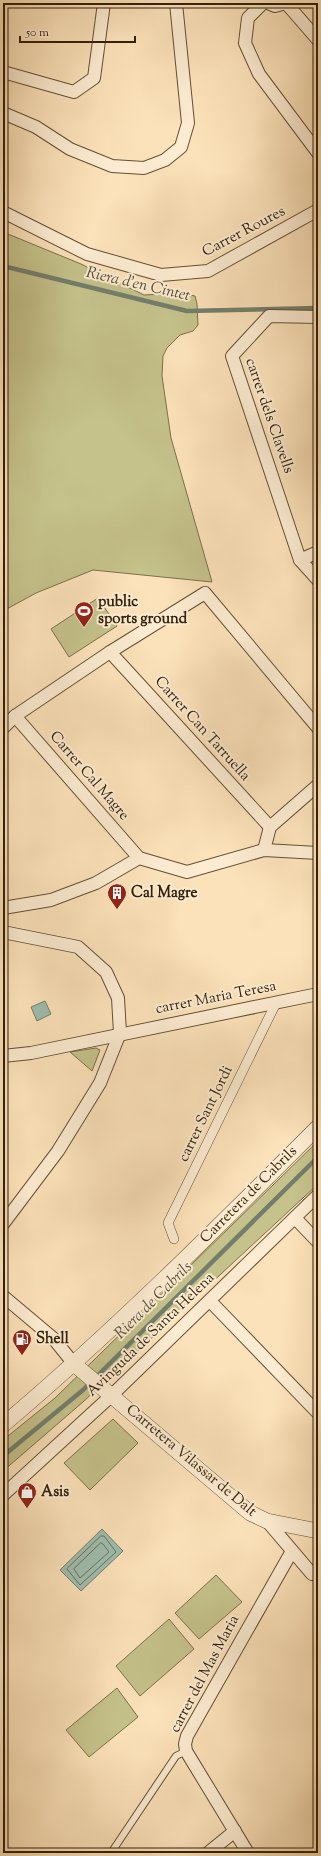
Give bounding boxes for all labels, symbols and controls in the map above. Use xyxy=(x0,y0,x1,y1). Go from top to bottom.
scale bar xyxy=(20,18,135,44)
text: 50 m xyxy=(25,24,49,42)
street label: Carrer Roures xyxy=(199,201,289,263)
water label: Riera d'en Cintet xyxy=(84,262,193,308)
street label: carrer dels Clavells xyxy=(239,356,299,477)
place label: public sports ground xyxy=(98,592,188,630)
sports icon: public sports ground xyxy=(73,600,95,628)
street label: Carrer Can Tarruella xyxy=(149,672,255,786)
street label: Carrer Cal Magre xyxy=(44,727,134,825)
building icon: Cal Magre xyxy=(106,882,128,910)
place label: Cal Magre xyxy=(131,883,198,904)
street label: carrer Maria Teresa xyxy=(154,976,278,1020)
street label: carrer Sant Jordi xyxy=(174,1062,238,1166)
street label: Carretera de Cabrils xyxy=(196,1142,302,1248)
water label: Riera de Cabrils xyxy=(110,1257,198,1345)
street label: Avinguda de Santa Helena xyxy=(82,1268,220,1402)
fuel station icon: Shell xyxy=(11,1328,33,1356)
place label: Shell xyxy=(36,1329,70,1350)
street label: Carretera Vilassar de Dalt xyxy=(121,1400,261,1522)
shop icon: Asis xyxy=(16,1481,38,1509)
place label: Asis xyxy=(41,1482,69,1503)
street label: carrer del Mas Maria xyxy=(165,1611,245,1736)

